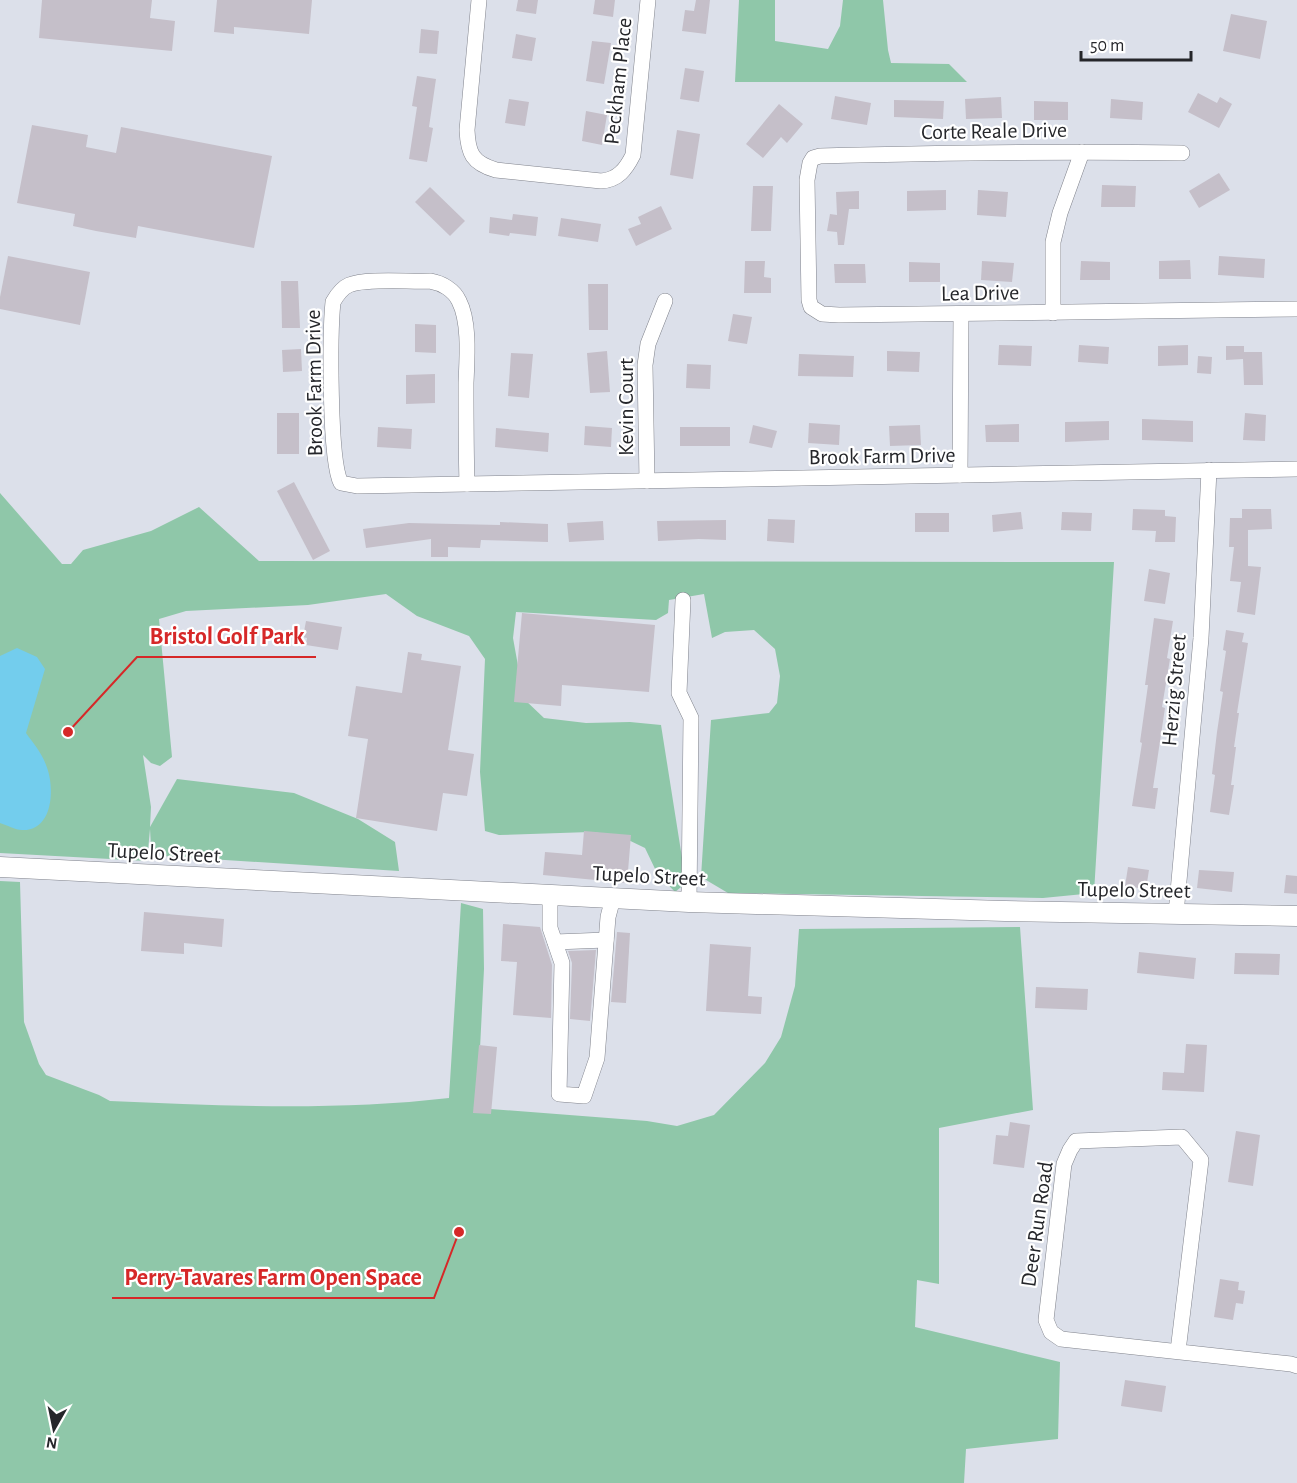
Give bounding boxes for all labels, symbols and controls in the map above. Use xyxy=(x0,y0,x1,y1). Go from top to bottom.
street label: Peckham Place xyxy=(600,17,636,146)
scale bar xyxy=(1081,24,1190,62)
text: 50 m xyxy=(1090,37,1124,55)
street label: Corte Reale Drive xyxy=(921,119,1067,143)
street label: Lea Drive xyxy=(941,281,1019,305)
street label: Brook Farm Drive xyxy=(302,309,326,457)
street label: Kevin Court xyxy=(615,358,637,456)
street label: Brook Farm Drive xyxy=(808,444,956,468)
callout: Bristol Golf Park xyxy=(137,615,316,657)
text: Bristol Golf Park xyxy=(149,625,305,649)
street label: Herzig Street xyxy=(1158,633,1190,747)
street label: Tupelo Street xyxy=(107,839,221,867)
street label: Tupelo Street xyxy=(592,862,706,890)
street label: Tupelo Street xyxy=(1077,878,1191,902)
street label: Deer Run Road xyxy=(1017,1160,1057,1288)
callout: Perry-Tavares Farm Open Space xyxy=(112,1256,434,1298)
text: Perry-Tavares Farm Open Space xyxy=(124,1266,422,1290)
north arrow xyxy=(24,1399,84,1459)
text: N xyxy=(45,1434,59,1452)

